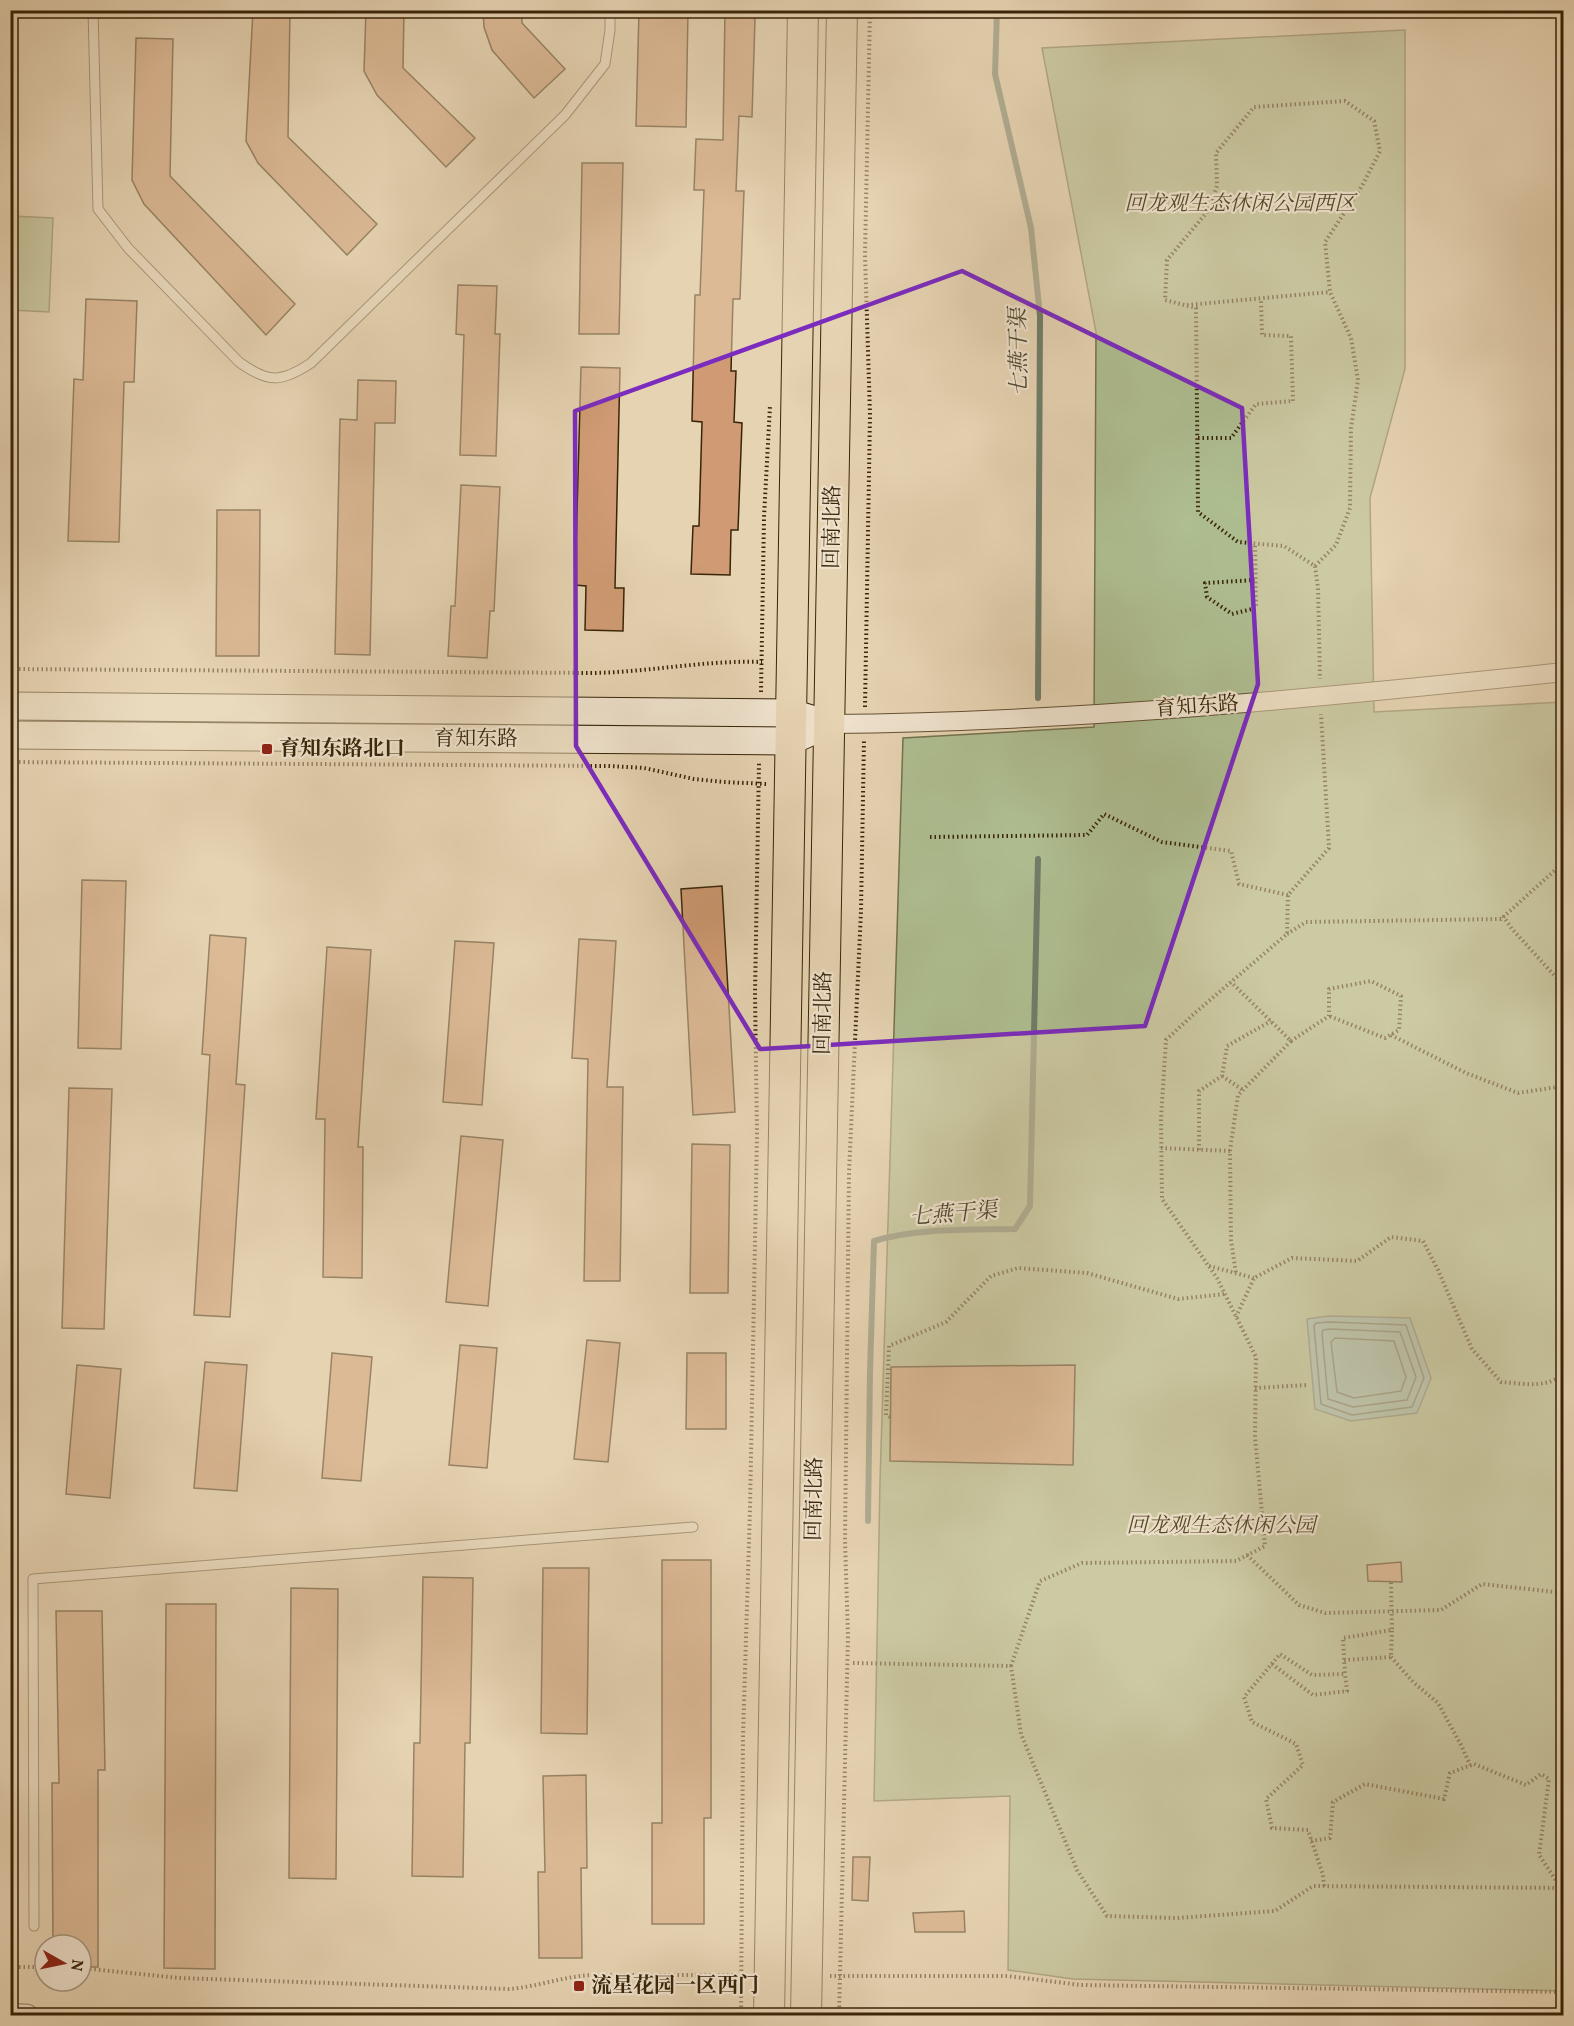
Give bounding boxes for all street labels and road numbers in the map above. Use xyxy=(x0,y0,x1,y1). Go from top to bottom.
street label: 回南北路 xyxy=(818,485,848,569)
street label: 育知东路 xyxy=(1154,690,1240,724)
street label: 育知东路 xyxy=(434,725,518,754)
street label: 回南北路 xyxy=(809,971,839,1055)
street label: 回南北路 xyxy=(800,1457,830,1541)

